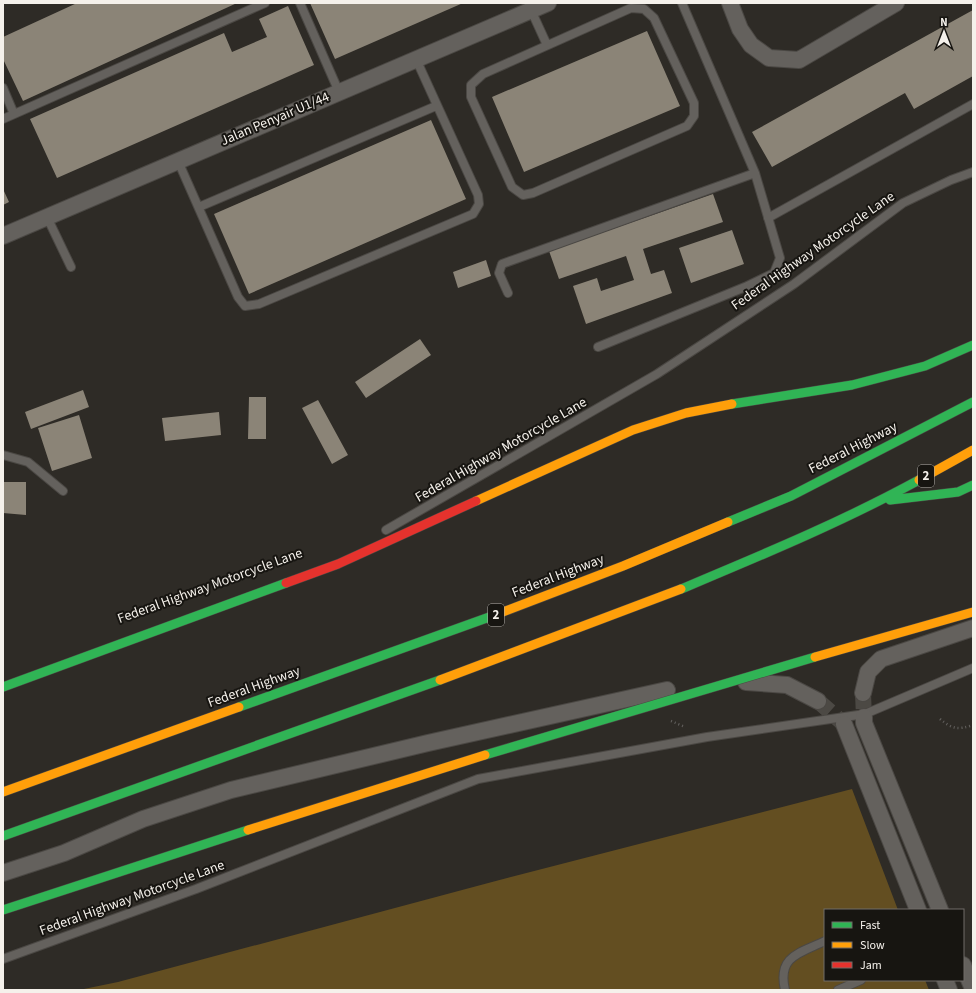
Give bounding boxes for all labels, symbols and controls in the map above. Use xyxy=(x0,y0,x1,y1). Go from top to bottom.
north arrow xyxy=(924,12,964,52)
text: N xyxy=(940,15,948,30)
street label: Jalan Penyair U1/44 xyxy=(218,87,332,151)
street label: Federal Highway Motorcycle Lane xyxy=(727,187,899,315)
street label: Federal Highway Motorcycle Lane xyxy=(411,392,591,508)
street label: Federal Highway xyxy=(805,417,901,479)
road number: 2 xyxy=(918,465,934,487)
street label: Federal Highway Motorcycle Lane xyxy=(115,543,305,629)
street label: Federal Highway xyxy=(509,549,607,603)
road number: 2 xyxy=(488,604,504,626)
street label: Federal Highway xyxy=(205,661,303,713)
street label: Federal Highway Motorcycle Lane xyxy=(37,855,227,941)
legend xyxy=(824,909,964,981)
text: Fast xyxy=(860,917,880,934)
text: Slow xyxy=(860,937,885,954)
text: Jam xyxy=(860,957,882,974)

